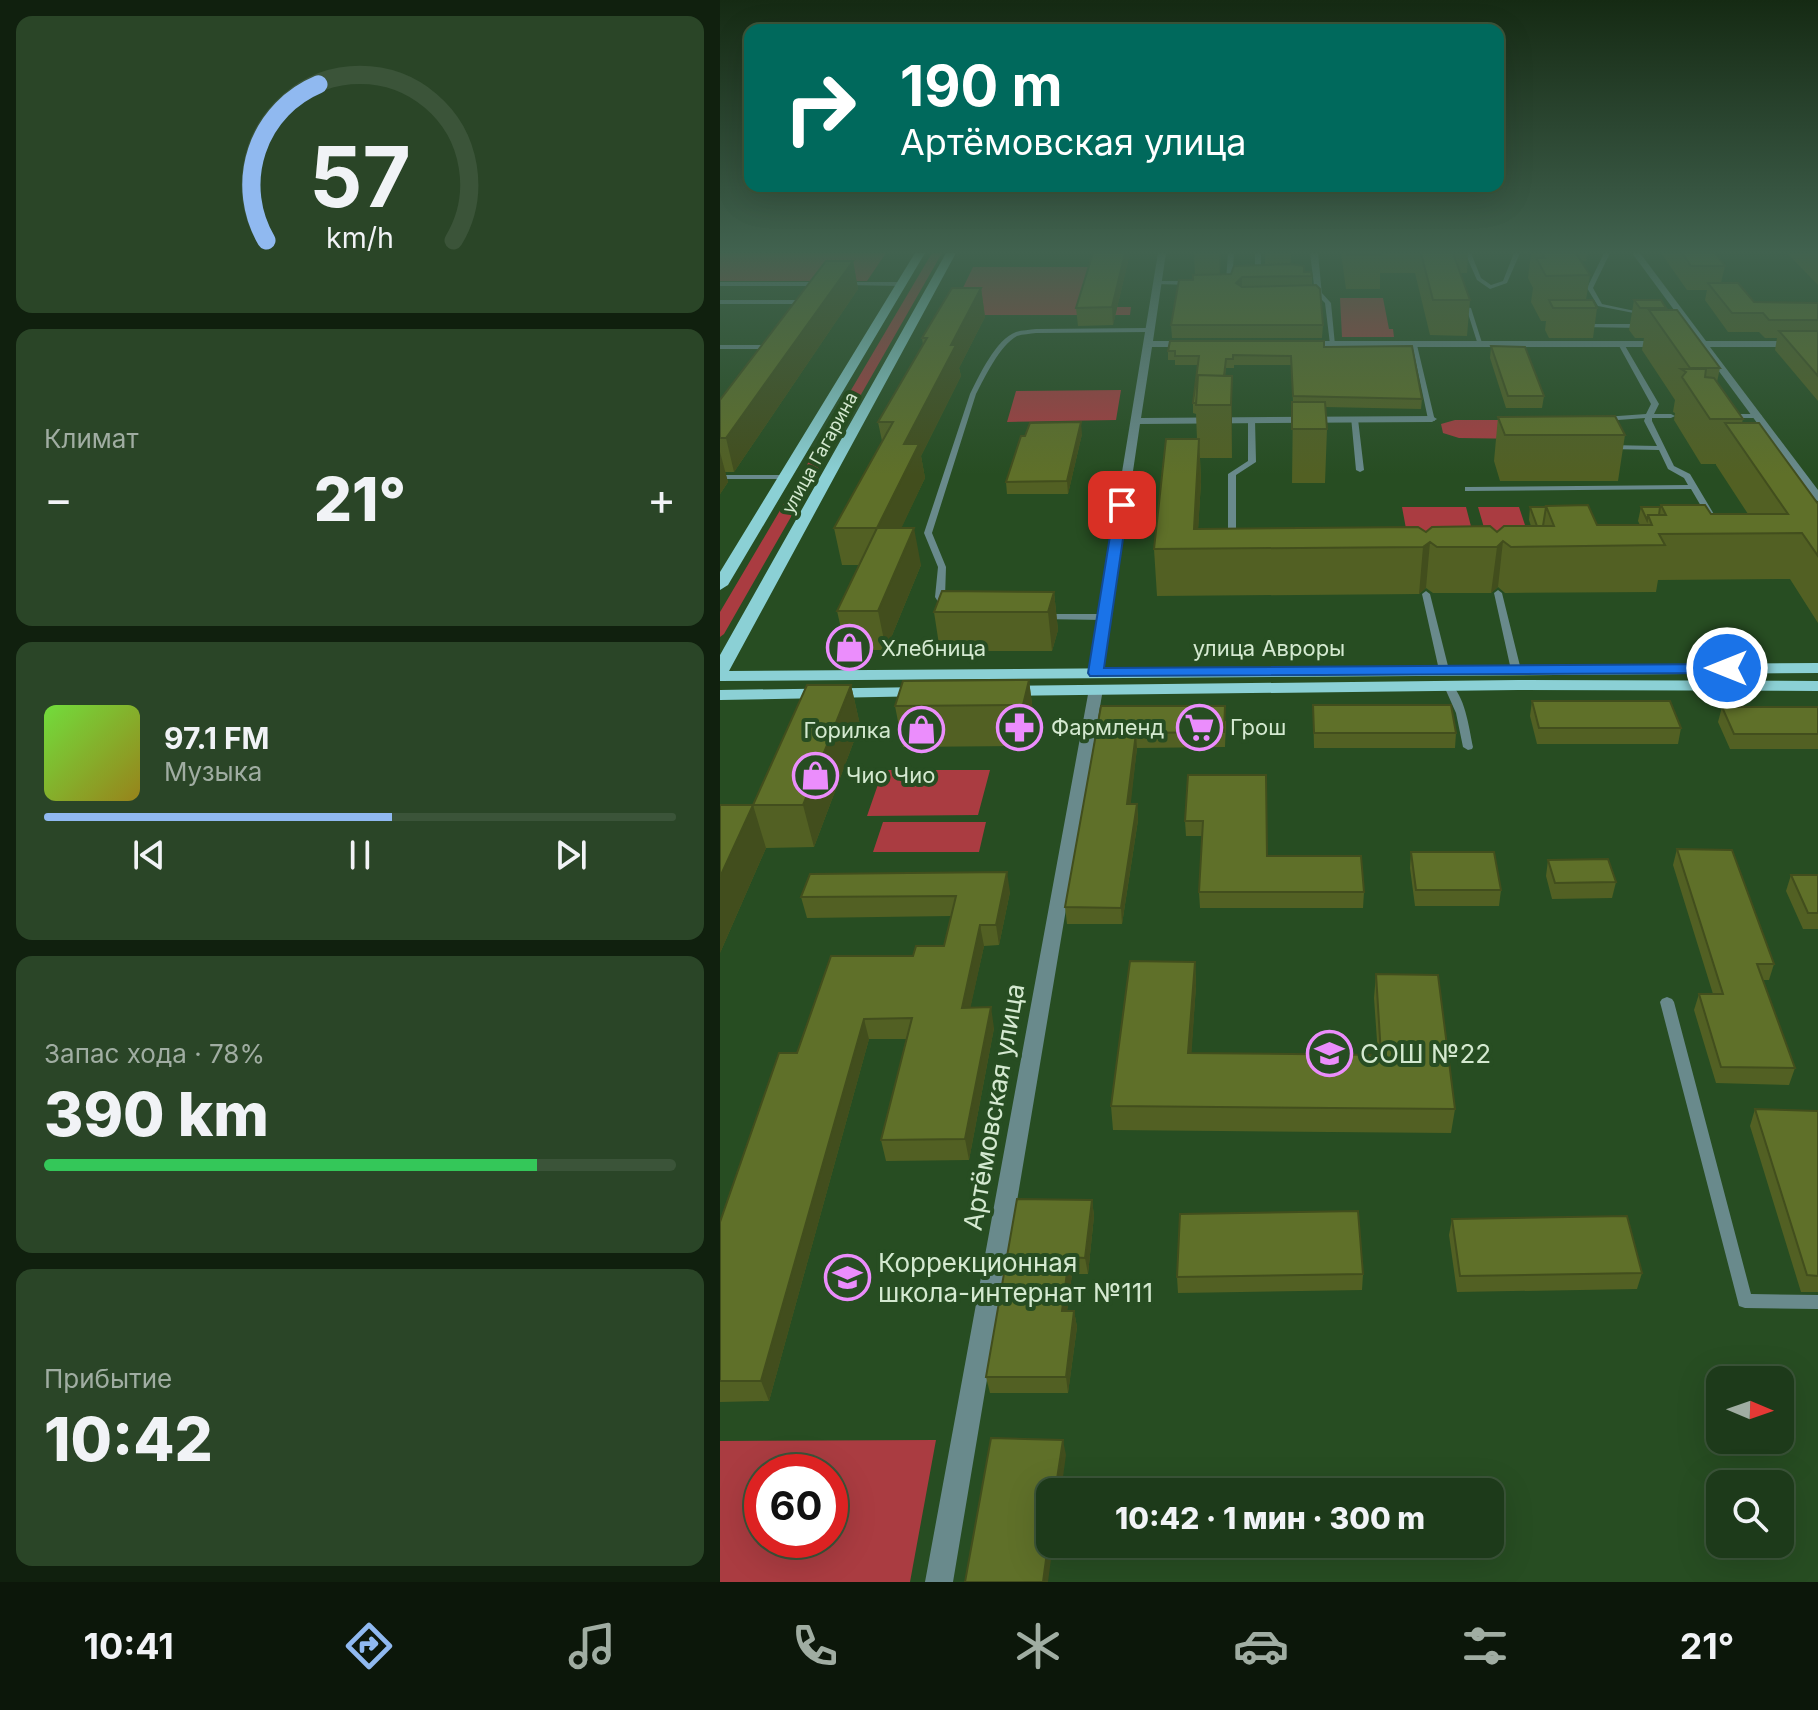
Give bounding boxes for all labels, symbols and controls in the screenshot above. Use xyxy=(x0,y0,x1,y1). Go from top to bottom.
text: 190 m xyxy=(900,52,1063,120)
icon: right xyxy=(768,56,872,160)
text: Артёмовская улица xyxy=(900,120,1246,164)
text: 57 xyxy=(309,125,411,226)
text: km/h xyxy=(326,220,394,255)
street label: улица Гагарина xyxy=(777,388,862,517)
text: Климат xyxy=(44,423,139,454)
text: 21° xyxy=(314,463,406,535)
pin xyxy=(1088,471,1156,539)
text: − xyxy=(44,472,73,526)
text: + xyxy=(647,472,676,526)
icon: arrive xyxy=(1100,483,1144,527)
shop icon: Хлебница xyxy=(826,624,874,672)
position arrow xyxy=(1685,626,1769,710)
place label: Хлебница xyxy=(881,635,986,661)
street label: улица Авроры xyxy=(1193,635,1345,661)
pharmacy icon: Фармленд xyxy=(996,703,1044,751)
supermarket icon: Грош xyxy=(1175,703,1223,751)
shop icon: Горилка xyxy=(898,706,946,754)
place label: Фармленд xyxy=(1051,714,1164,740)
place label: Грош xyxy=(1230,714,1286,740)
place label: Горилка xyxy=(803,717,891,743)
text: 97.1 FM xyxy=(164,720,270,756)
shop icon: Чио Чио xyxy=(791,751,839,799)
text: Музыка xyxy=(164,756,262,787)
place label: Чио Чио xyxy=(846,762,935,788)
icon: previous xyxy=(127,833,171,877)
icon: pause xyxy=(338,833,382,877)
icon: next xyxy=(549,833,593,877)
street label: Артёмовская улица xyxy=(957,981,1030,1233)
school or university icon: СОШ №22 xyxy=(1305,1030,1353,1078)
text: Запас хода · 78% xyxy=(44,1038,265,1069)
place label: СОШ №22 xyxy=(1360,1038,1491,1069)
text: 390 km xyxy=(44,1078,269,1150)
place label: Коррекционная школа-интернат №111 xyxy=(878,1247,1153,1308)
school or university icon: Коррекционная школа-интернат №111 xyxy=(823,1254,871,1302)
text: Прибытие xyxy=(44,1363,172,1394)
north arrow xyxy=(1706,1366,1794,1454)
map controls xyxy=(1706,1366,1794,1558)
text: 10:42 xyxy=(44,1403,213,1475)
speed limit sign: 60 xyxy=(744,1454,848,1558)
button: search xyxy=(1706,1470,1794,1558)
text: 10:42 · 1 мин · 300 m xyxy=(1115,1500,1425,1536)
icon: directions xyxy=(341,1618,397,1674)
icon: music xyxy=(564,1618,620,1674)
icon: phone xyxy=(787,1618,843,1674)
icon: climate xyxy=(1010,1618,1066,1674)
icon: car xyxy=(1233,1618,1289,1674)
icon: filters xyxy=(1457,1618,1513,1674)
text: 10:41 xyxy=(84,1624,174,1668)
text: 21° xyxy=(1680,1624,1734,1668)

